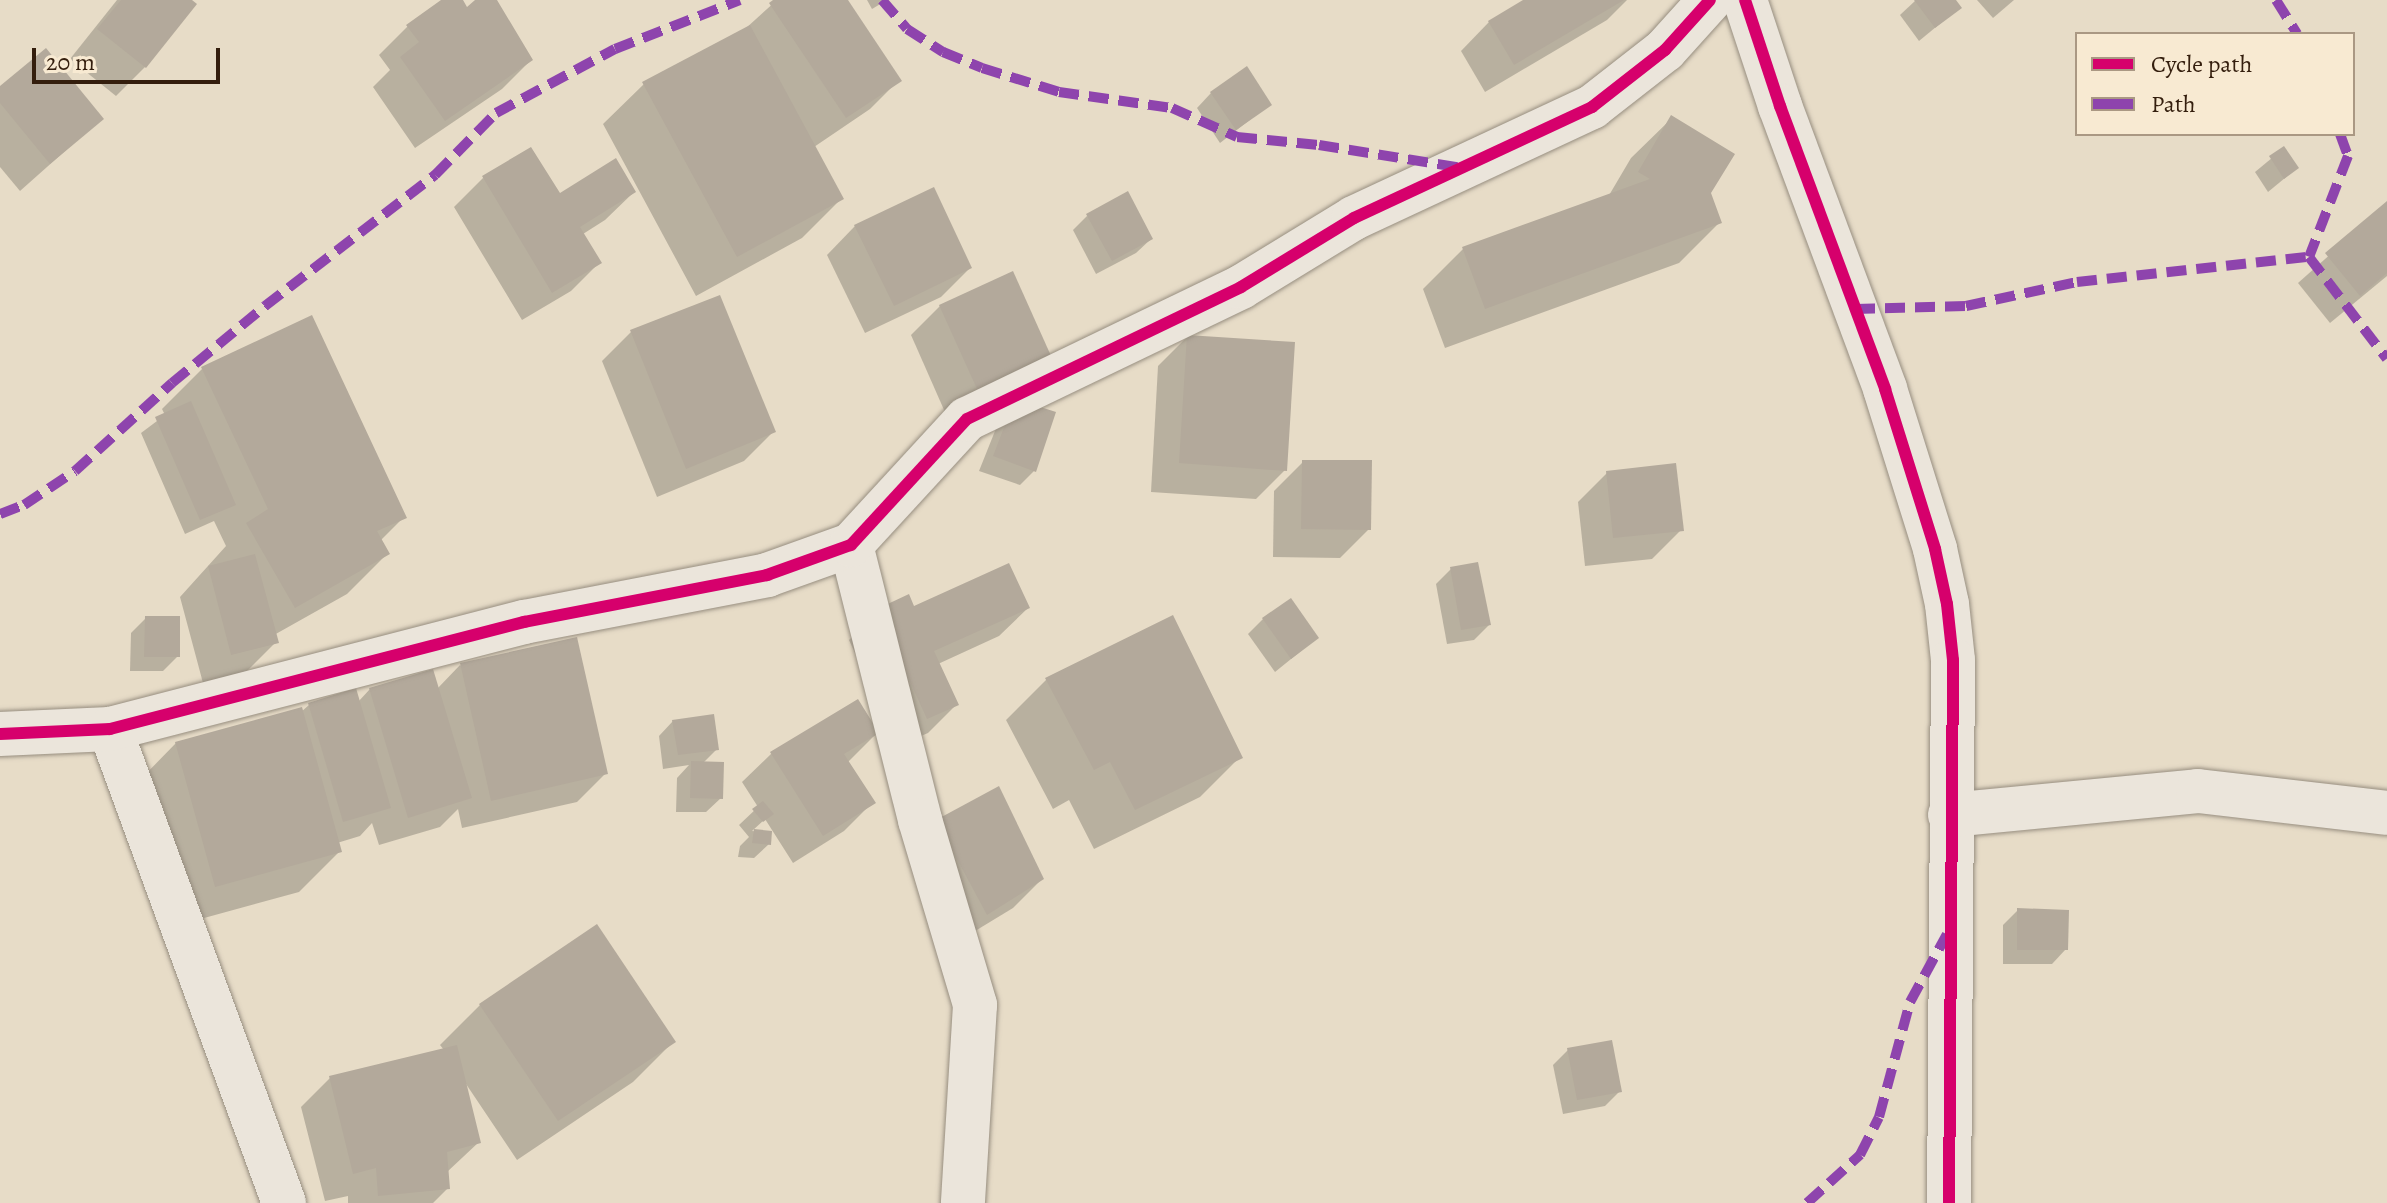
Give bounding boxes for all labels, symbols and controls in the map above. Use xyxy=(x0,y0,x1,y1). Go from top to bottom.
scale bar xyxy=(36,32,224,82)
legend xyxy=(2075,32,2355,136)
text: 20 m xyxy=(46,46,95,78)
text: Cycle path xyxy=(2151,48,2252,80)
text: Path xyxy=(2151,88,2196,120)

